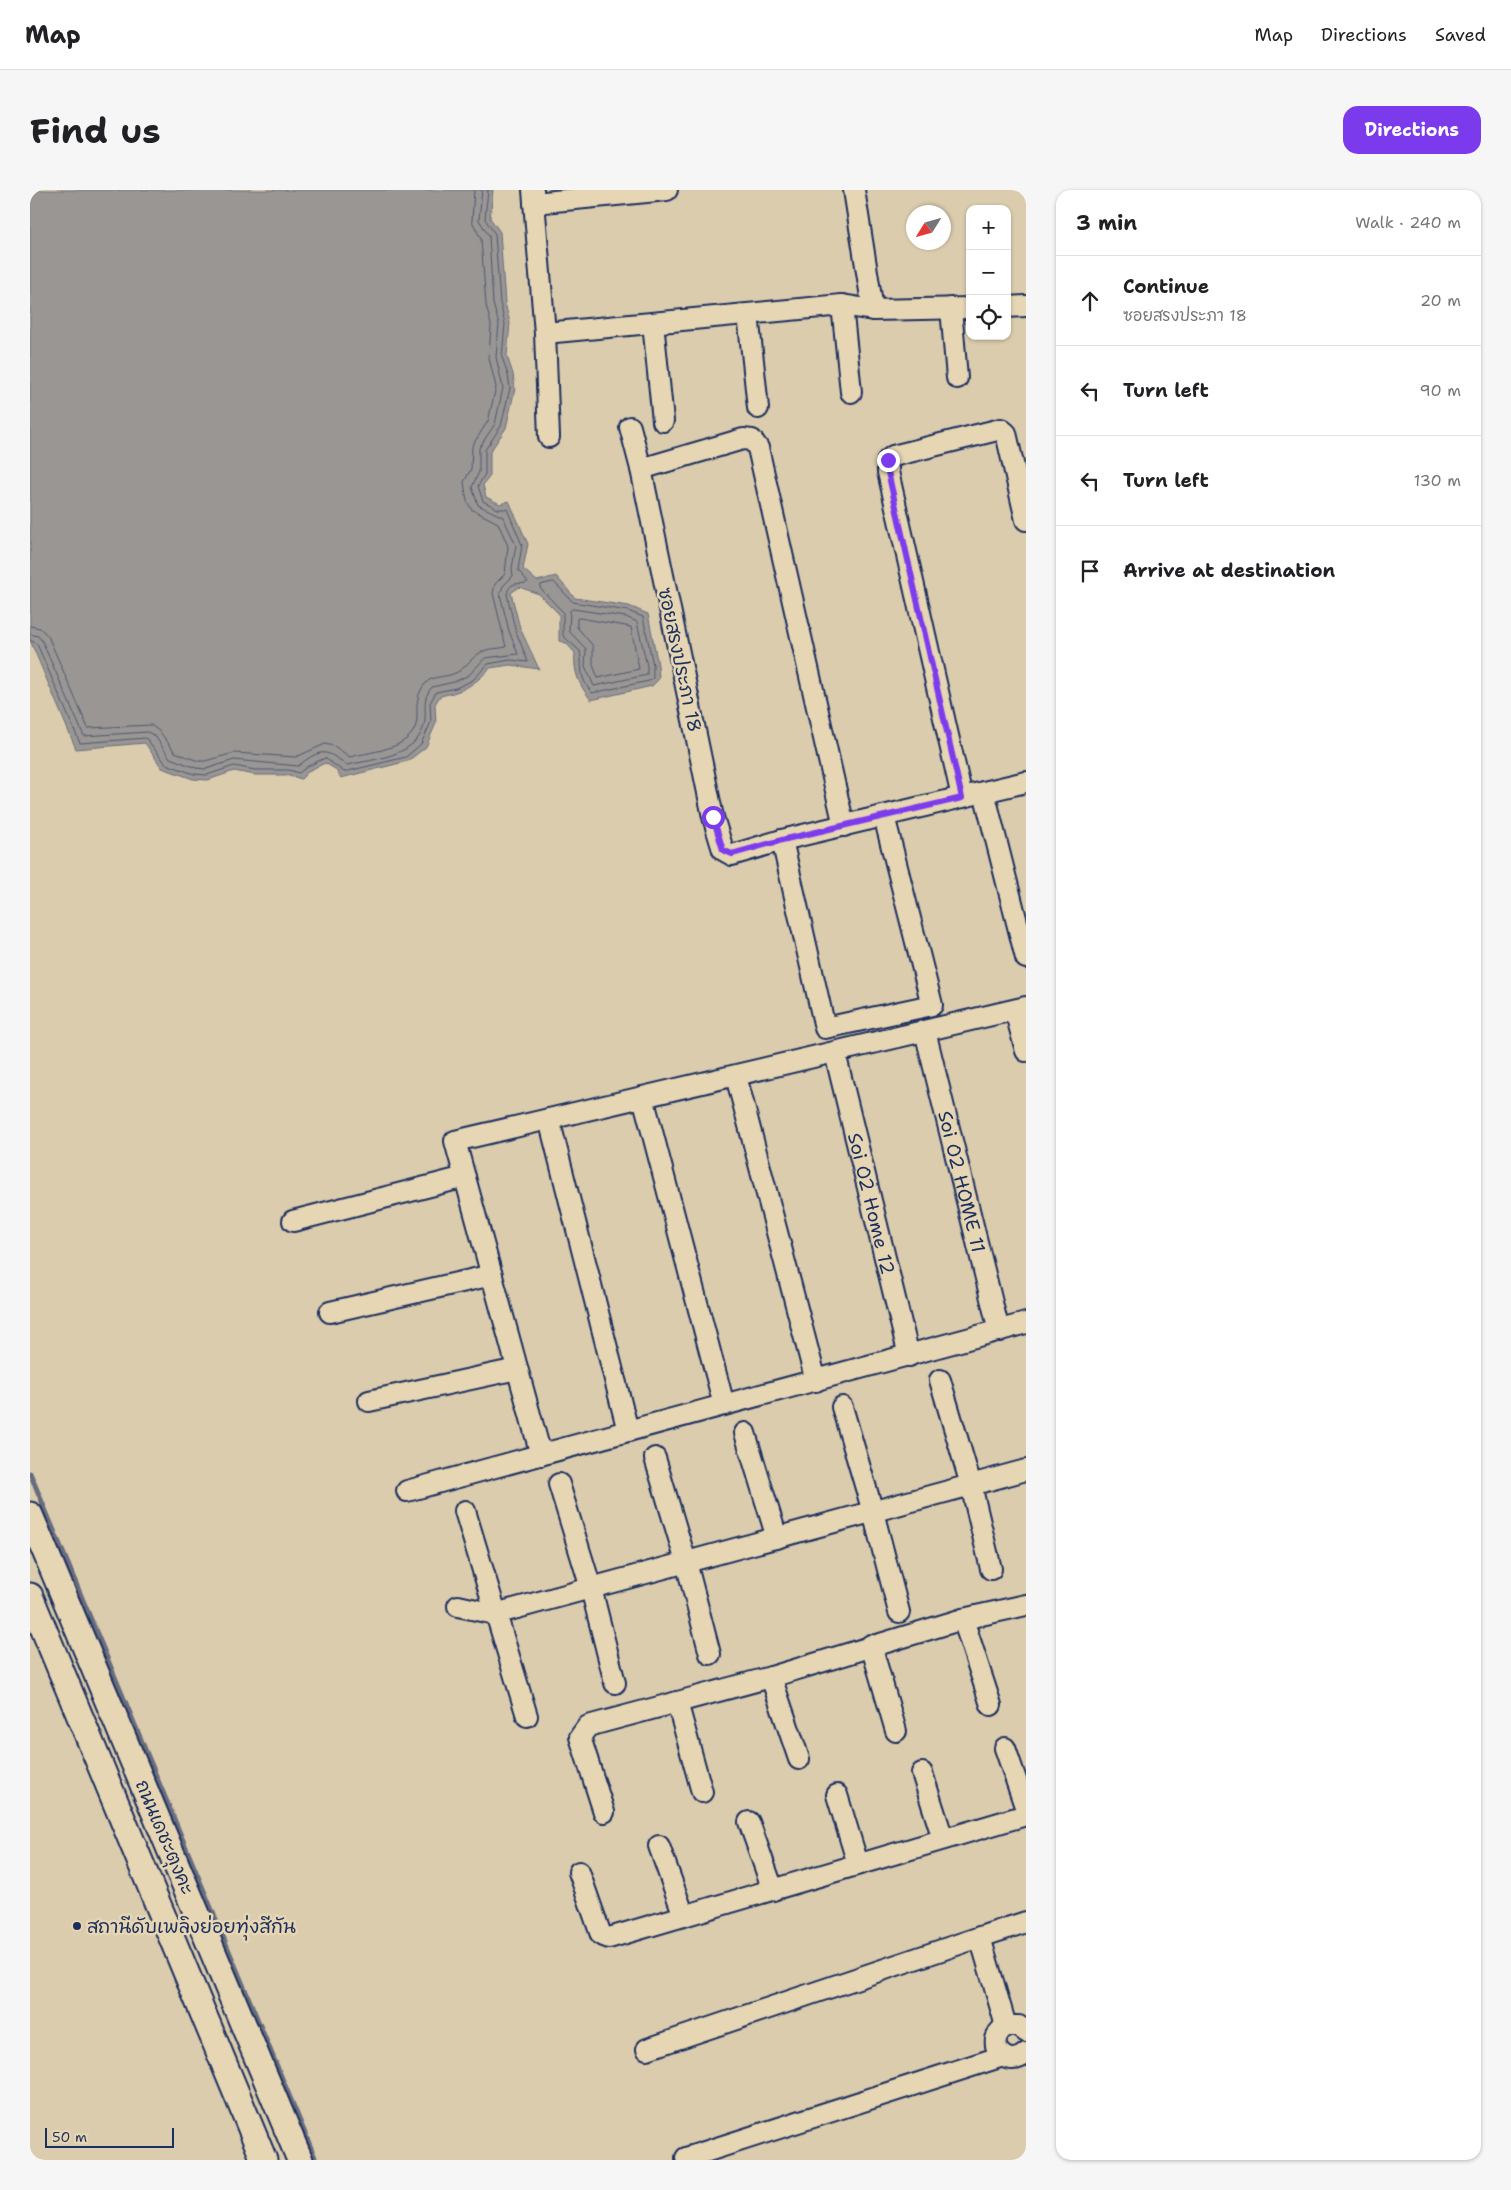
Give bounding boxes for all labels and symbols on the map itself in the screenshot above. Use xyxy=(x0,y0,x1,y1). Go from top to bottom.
north arrow xyxy=(906,205,951,250)
route end xyxy=(877,449,900,472)
street label: ซอยสรงประภา 18 xyxy=(652,585,708,735)
route start xyxy=(702,806,725,829)
street label: Soi O2 HOME 11 xyxy=(933,1108,992,1255)
street label: Soi O2 Home 12 xyxy=(842,1130,901,1277)
street label: ถนนเดชะตุงคะ xyxy=(128,1776,200,1899)
place label: สถานีดับเพลิงย่อยทุ่งสีกัน xyxy=(87,1914,296,1941)
marker: สถานีดับเพลิงย่อยทุ่งสีกัน xyxy=(71,1920,83,1932)
scale bar xyxy=(45,2125,174,2148)

